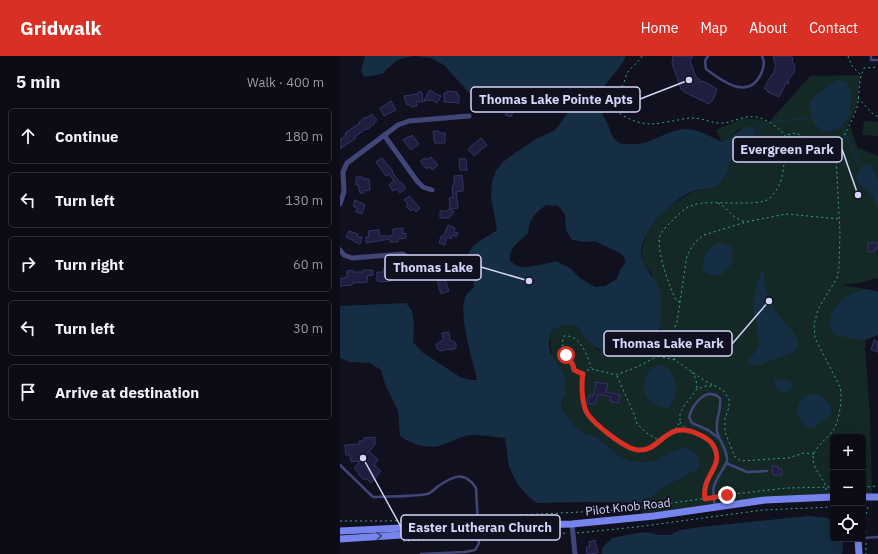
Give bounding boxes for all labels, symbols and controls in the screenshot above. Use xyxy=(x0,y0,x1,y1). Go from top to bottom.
text: Gridwalk xyxy=(20,16,102,40)
text: Home xyxy=(641,19,678,37)
text: Map xyxy=(700,19,727,37)
text: About xyxy=(749,19,787,37)
text: Contact xyxy=(809,19,858,37)
text: 5 min xyxy=(16,71,60,93)
text: Walk · 400 m xyxy=(247,74,324,91)
callout: Thomas Lake Pointe Apts xyxy=(471,87,640,112)
text: Thomas Lake Pointe Apts xyxy=(479,91,633,108)
icon: ahead xyxy=(17,125,39,147)
text: Continue xyxy=(55,127,119,146)
text: 180 m xyxy=(285,128,323,145)
callout: Evergreen Park xyxy=(733,137,842,162)
text: Evergreen Park xyxy=(740,141,834,158)
icon: left xyxy=(17,189,39,211)
text: Turn left xyxy=(55,191,115,210)
text: 130 m xyxy=(285,192,323,209)
icon: right xyxy=(17,253,39,275)
text: Turn right xyxy=(55,255,124,274)
callout: Thomas Lake xyxy=(385,255,481,280)
text: 60 m xyxy=(293,256,323,273)
text: Thomas Lake xyxy=(393,259,473,276)
icon: left xyxy=(17,317,39,339)
text: Turn left xyxy=(55,319,115,338)
text: 30 m xyxy=(293,320,323,337)
callout: Thomas Lake Park xyxy=(604,331,732,356)
text: Thomas Lake Park xyxy=(612,335,724,352)
route start xyxy=(557,346,575,364)
icon: arrive xyxy=(17,381,39,403)
text: Arrive at destination xyxy=(55,383,199,402)
map controls xyxy=(830,434,866,542)
button: + xyxy=(830,434,866,470)
button: − xyxy=(830,470,866,506)
route end xyxy=(718,486,736,504)
street label: Pilot Knob Road xyxy=(585,495,671,518)
button: locate xyxy=(830,506,866,542)
callout: Easter Lutheran Church xyxy=(401,515,560,540)
text: Easter Lutheran Church xyxy=(408,519,552,536)
one-way arrow xyxy=(376,532,382,541)

